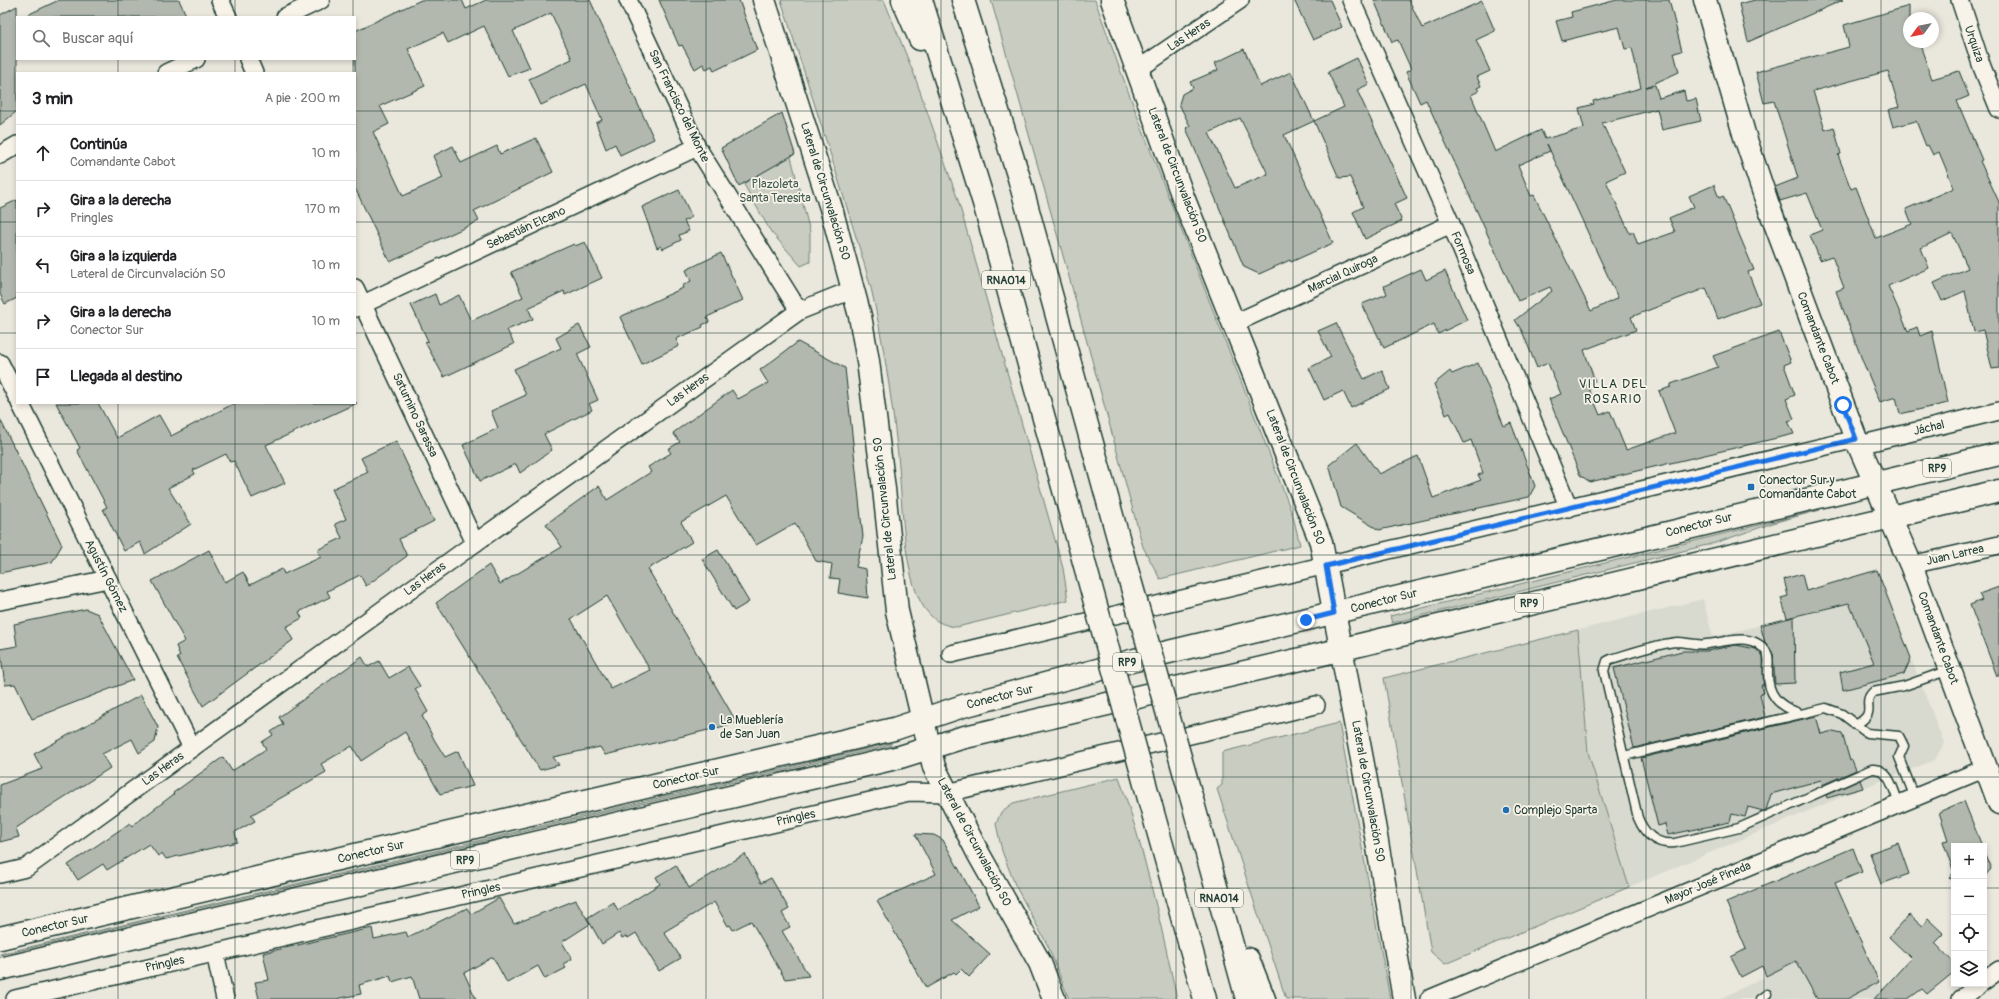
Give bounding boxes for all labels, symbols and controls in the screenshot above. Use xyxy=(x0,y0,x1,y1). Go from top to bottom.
north arrow xyxy=(1903,12,1939,48)
street label: Las Heras xyxy=(1165,15,1214,55)
search box xyxy=(16,16,356,60)
street label: Urquiza xyxy=(1961,24,1987,65)
icon: search xyxy=(30,27,52,49)
text: Buscar aquí xyxy=(62,29,134,48)
street label: San Francisco del Monte xyxy=(645,47,713,165)
text: 3 min xyxy=(32,88,73,109)
text: A pie · 200 m xyxy=(265,90,340,106)
street label: Lateral de Circunvalación SO xyxy=(1144,105,1210,245)
street label: Lateral de Circunvalación SO xyxy=(797,120,853,262)
text: Continúa xyxy=(70,135,127,154)
icon: ahead xyxy=(32,142,54,164)
text: 10 m xyxy=(312,145,340,161)
text: Comandante Cabot xyxy=(70,154,176,170)
park label: Plazoleta Santa Teresita xyxy=(739,177,811,206)
text: Gira a la derecha xyxy=(70,191,171,210)
icon: right xyxy=(32,198,54,220)
text: 170 m xyxy=(305,201,340,217)
street label: Sebastián Elcano xyxy=(484,203,568,253)
text: Pringles xyxy=(70,210,113,226)
street label: Formosa xyxy=(1447,229,1479,277)
text: Gira a la izquierda xyxy=(70,247,177,266)
street label: Marcial Quiroga xyxy=(1306,251,1381,297)
icon: left xyxy=(32,254,54,276)
text: 10 m xyxy=(312,257,340,273)
text: Lateral de Circunvalación SO xyxy=(70,266,226,282)
road number: RNA014 xyxy=(982,271,1030,289)
street label: Comandante Cabot xyxy=(1794,290,1843,386)
text: Gira a la derecha xyxy=(70,303,171,322)
icon: right xyxy=(32,310,54,332)
text: 10 m xyxy=(312,313,340,329)
text: Conector Sur xyxy=(70,322,144,338)
icon: arrive xyxy=(32,366,54,388)
text: Llegada al destino xyxy=(70,367,182,386)
street label: Las Heras xyxy=(664,369,713,410)
street label: Saturnino Sarassa xyxy=(389,371,441,460)
district label: VILLA DEL ROSARIO xyxy=(1579,376,1647,407)
route start xyxy=(1834,396,1852,414)
street label: Lateral de Circunvalación SO xyxy=(1262,407,1328,547)
street label: Jáchal xyxy=(1912,417,1946,439)
street label: Lateral de Circunvalación SO xyxy=(870,436,900,581)
road number: RP9 xyxy=(1923,459,1951,477)
place label: Conector Sur y Comandante Cabot xyxy=(1759,473,1857,502)
marker: Conector Sur y Comandante Cabot xyxy=(1746,482,1756,492)
street label: Conector Sur xyxy=(1664,509,1735,541)
street label: Agustín Gómez xyxy=(81,537,131,615)
street label: Juan Larrea xyxy=(1925,541,1986,569)
street label: Las Heras xyxy=(401,558,450,599)
street label: Conector Sur xyxy=(1349,585,1420,617)
street label: Comandante Cabot xyxy=(1914,590,1962,686)
road number: RP9 xyxy=(1515,594,1543,612)
route end xyxy=(1297,611,1315,629)
road number: RP9 xyxy=(1113,653,1141,671)
street label: Conector Sur xyxy=(965,681,1036,713)
place label: La Mueblería de San Juan xyxy=(720,713,784,742)
street label: Lateral de Circunvalación SO xyxy=(1348,719,1388,863)
marker: La Mueblería de San Juan xyxy=(707,722,717,732)
street label: Las Heras xyxy=(139,748,188,789)
street label: Conector Sur xyxy=(651,763,722,793)
street label: Lateral de Circunvalación SO xyxy=(934,775,1014,909)
place label: Complejo Sparta xyxy=(1514,803,1598,818)
marker: Complejo Sparta xyxy=(1501,805,1511,815)
street label: Pringles xyxy=(775,806,818,830)
street label: Conector Sur xyxy=(336,837,407,867)
map controls xyxy=(1951,843,1987,987)
button: + xyxy=(1951,843,1987,879)
road number: RP9 xyxy=(451,851,479,869)
street label: Mayor José Pineda xyxy=(1663,858,1754,908)
street label: Pringles xyxy=(460,879,503,903)
button: − xyxy=(1951,879,1987,915)
road number: RNA014 xyxy=(1195,889,1243,907)
street label: Conector Sur xyxy=(20,911,91,941)
button: locate xyxy=(1951,915,1987,951)
button: layers xyxy=(1951,951,1987,987)
street label: Pringles xyxy=(144,952,187,976)

